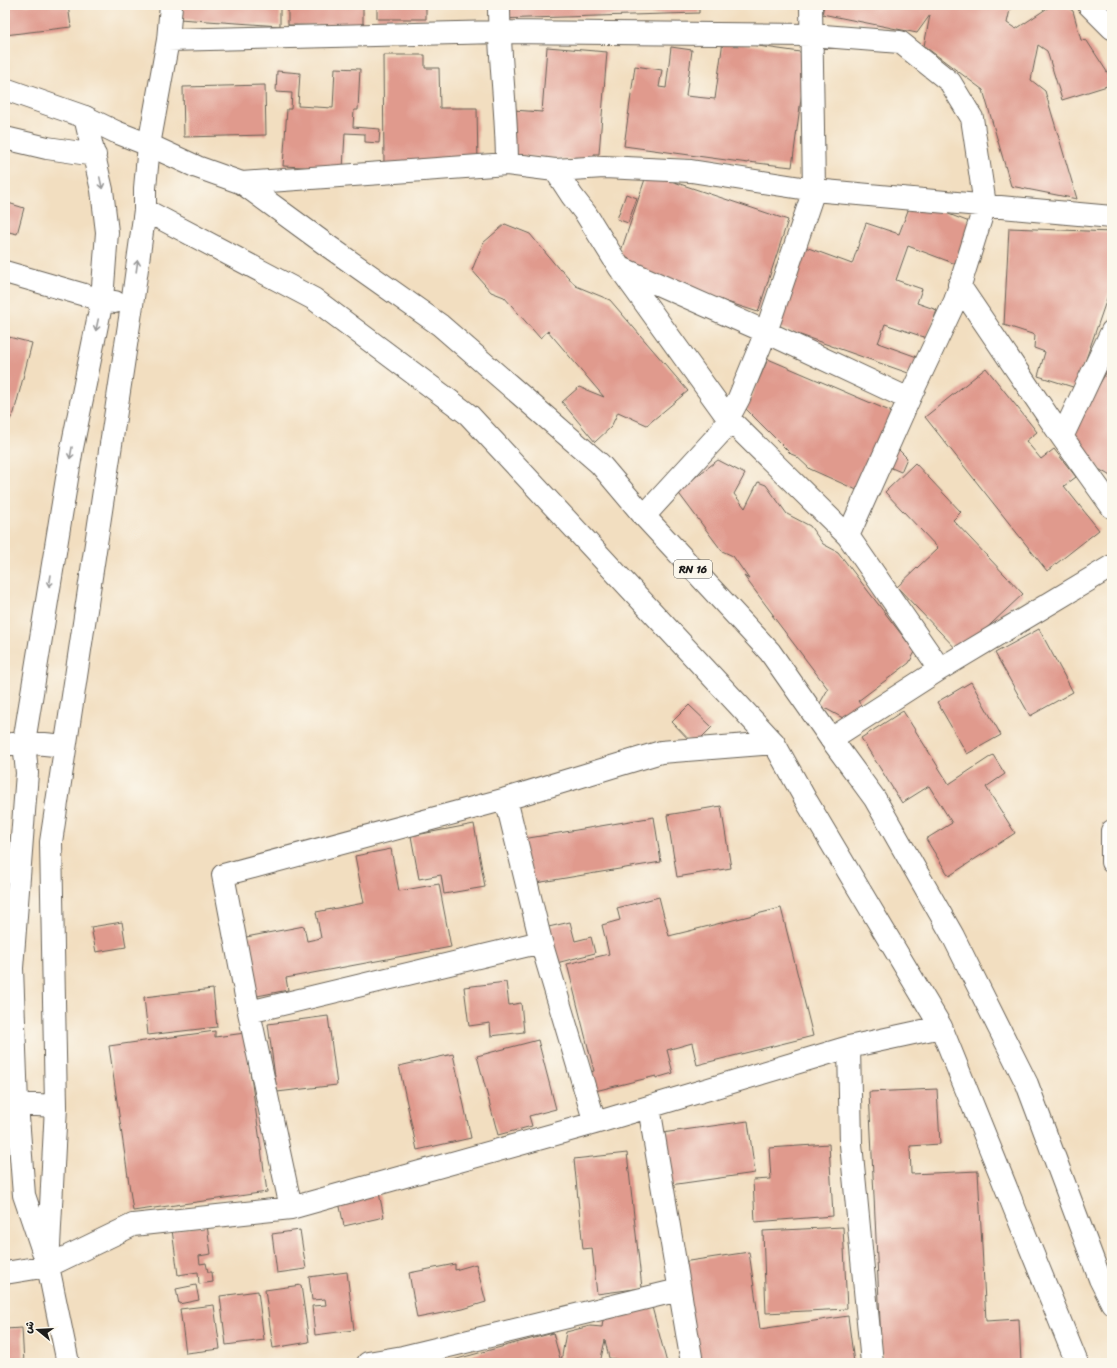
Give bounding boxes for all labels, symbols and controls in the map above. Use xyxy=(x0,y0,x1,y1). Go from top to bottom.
one-way arrow xyxy=(97,176,105,189)
one-way arrow xyxy=(133,260,141,273)
one-way arrow xyxy=(92,319,100,332)
one-way arrow xyxy=(67,446,75,459)
road number: RN 16 xyxy=(674,560,712,578)
one-way arrow xyxy=(46,574,54,587)
north arrow xyxy=(18,1310,58,1350)
text: ش xyxy=(18,1318,40,1336)

